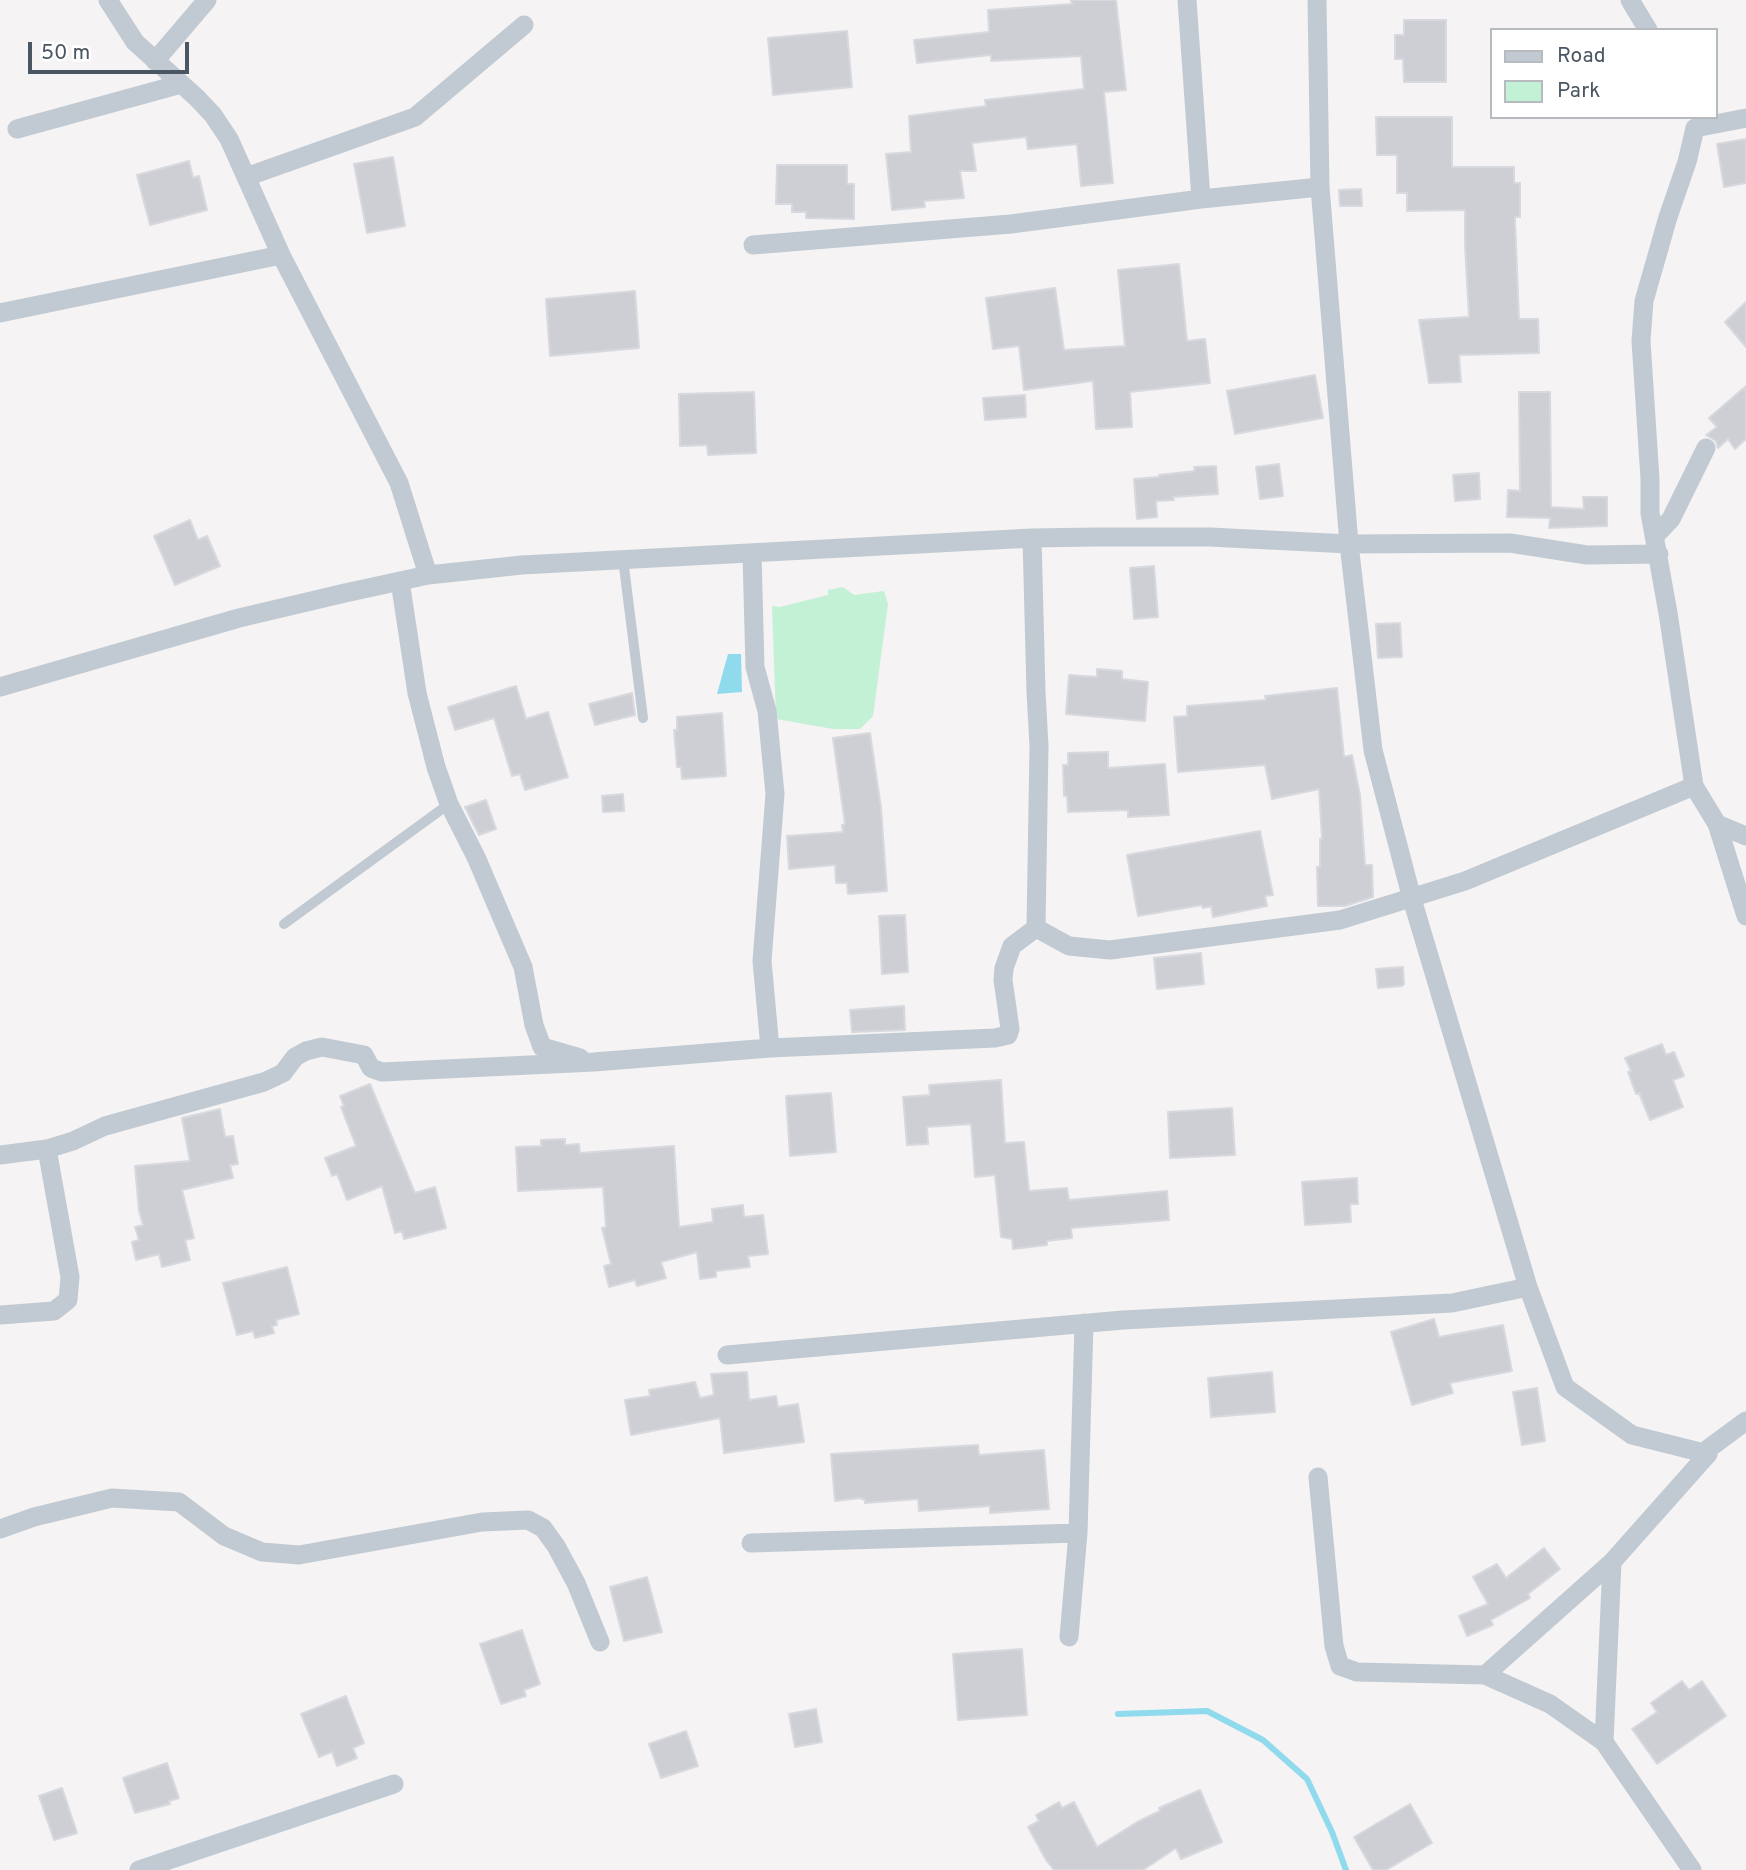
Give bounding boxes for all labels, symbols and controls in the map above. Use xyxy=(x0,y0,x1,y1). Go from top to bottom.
scale bar xyxy=(32,28,192,72)
legend xyxy=(1490,28,1718,119)
text: 50 m xyxy=(41,40,90,67)
text: Road xyxy=(1557,43,1606,70)
text: Park xyxy=(1557,78,1600,105)

